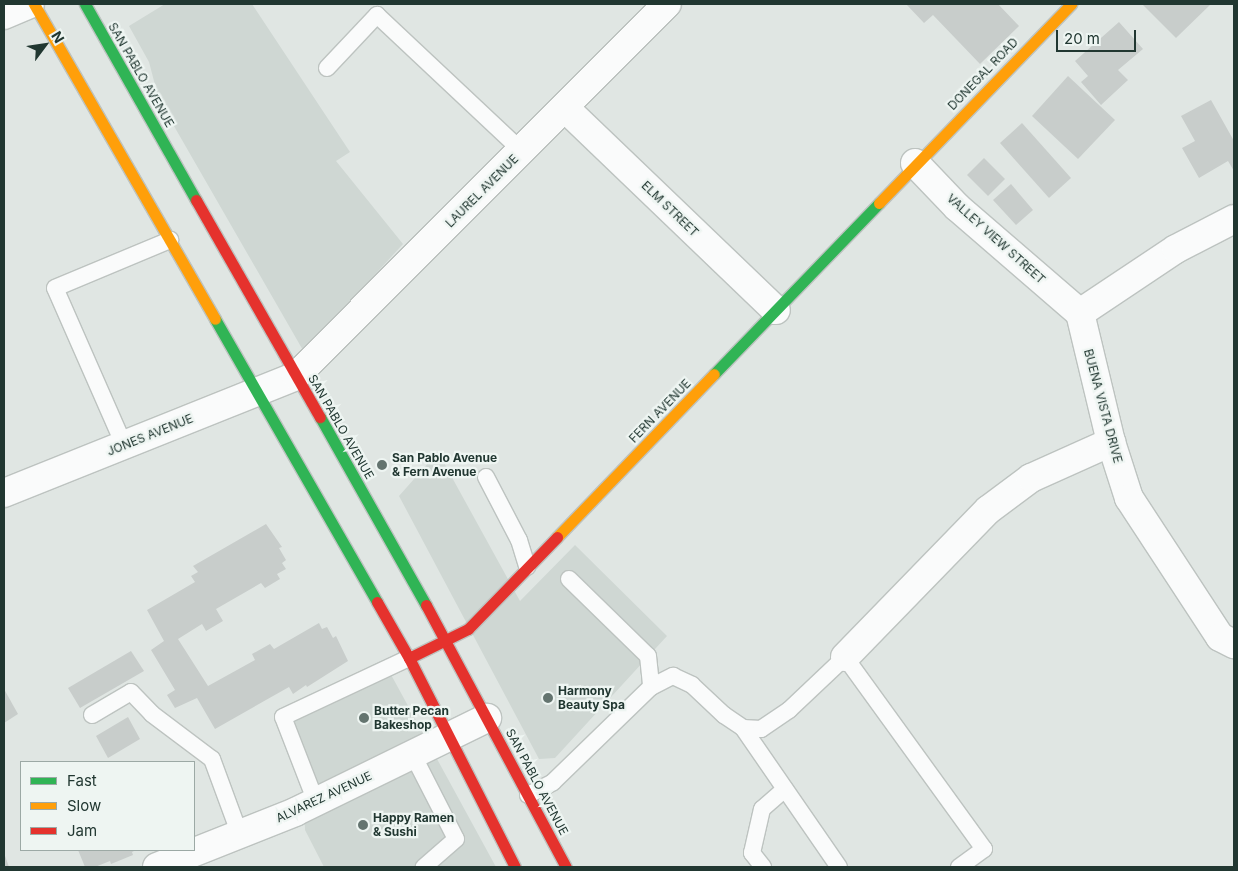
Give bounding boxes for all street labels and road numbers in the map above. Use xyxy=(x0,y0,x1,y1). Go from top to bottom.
street label: SAN PABLO AVENUE xyxy=(105,20,177,130)
street label: DONEGAL ROAD xyxy=(945,35,1021,113)
street label: LAUREL AVENUE xyxy=(443,152,521,230)
street label: ELM STREET xyxy=(639,178,701,240)
street label: VALLEY VIEW STREET xyxy=(944,191,1048,287)
street label: BUENA VISTA DRIVE xyxy=(1081,347,1125,465)
street label: SAN PABLO AVENUE xyxy=(305,372,377,482)
street label: FERN AVENUE xyxy=(626,376,694,446)
street label: JONES AVENUE xyxy=(105,411,195,459)
street label: SAN PABLO AVENUE xyxy=(503,726,571,838)
street label: ALVAREZ AVENUE xyxy=(274,769,374,825)

